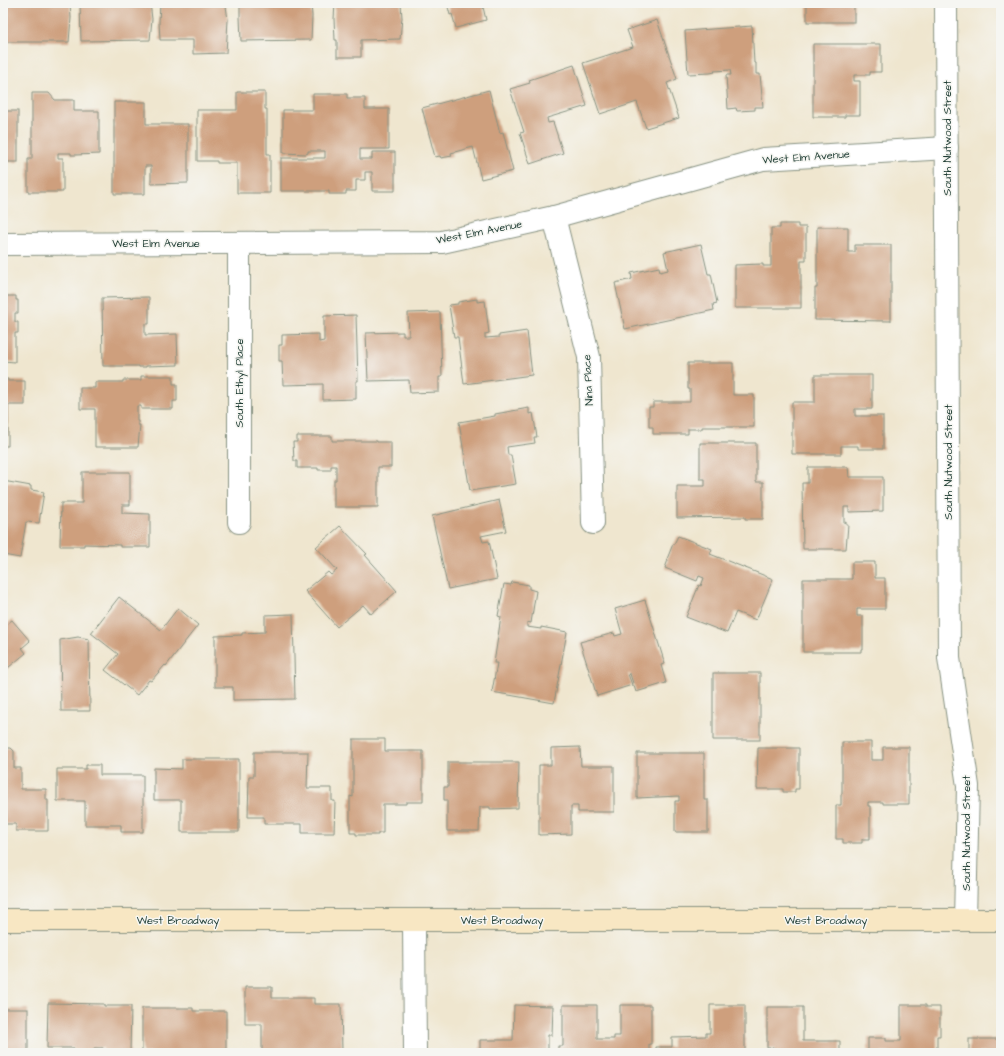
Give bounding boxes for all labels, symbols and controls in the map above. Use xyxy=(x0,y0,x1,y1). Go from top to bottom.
street label: South Nutwood Street xyxy=(940,80,955,196)
street label: West Elm Avenue xyxy=(762,146,850,168)
street label: West Elm Avenue xyxy=(435,216,523,248)
street label: West Elm Avenue xyxy=(112,236,200,251)
street label: South Ethyl Place xyxy=(232,338,248,427)
street label: Nina Place xyxy=(579,354,597,406)
street label: South Nutwood Street xyxy=(941,404,956,520)
street label: South Nutwood Street xyxy=(959,775,974,891)
street label: West Broadway xyxy=(137,913,219,929)
street label: West Broadway xyxy=(461,913,543,929)
street label: West Broadway xyxy=(785,913,867,929)

